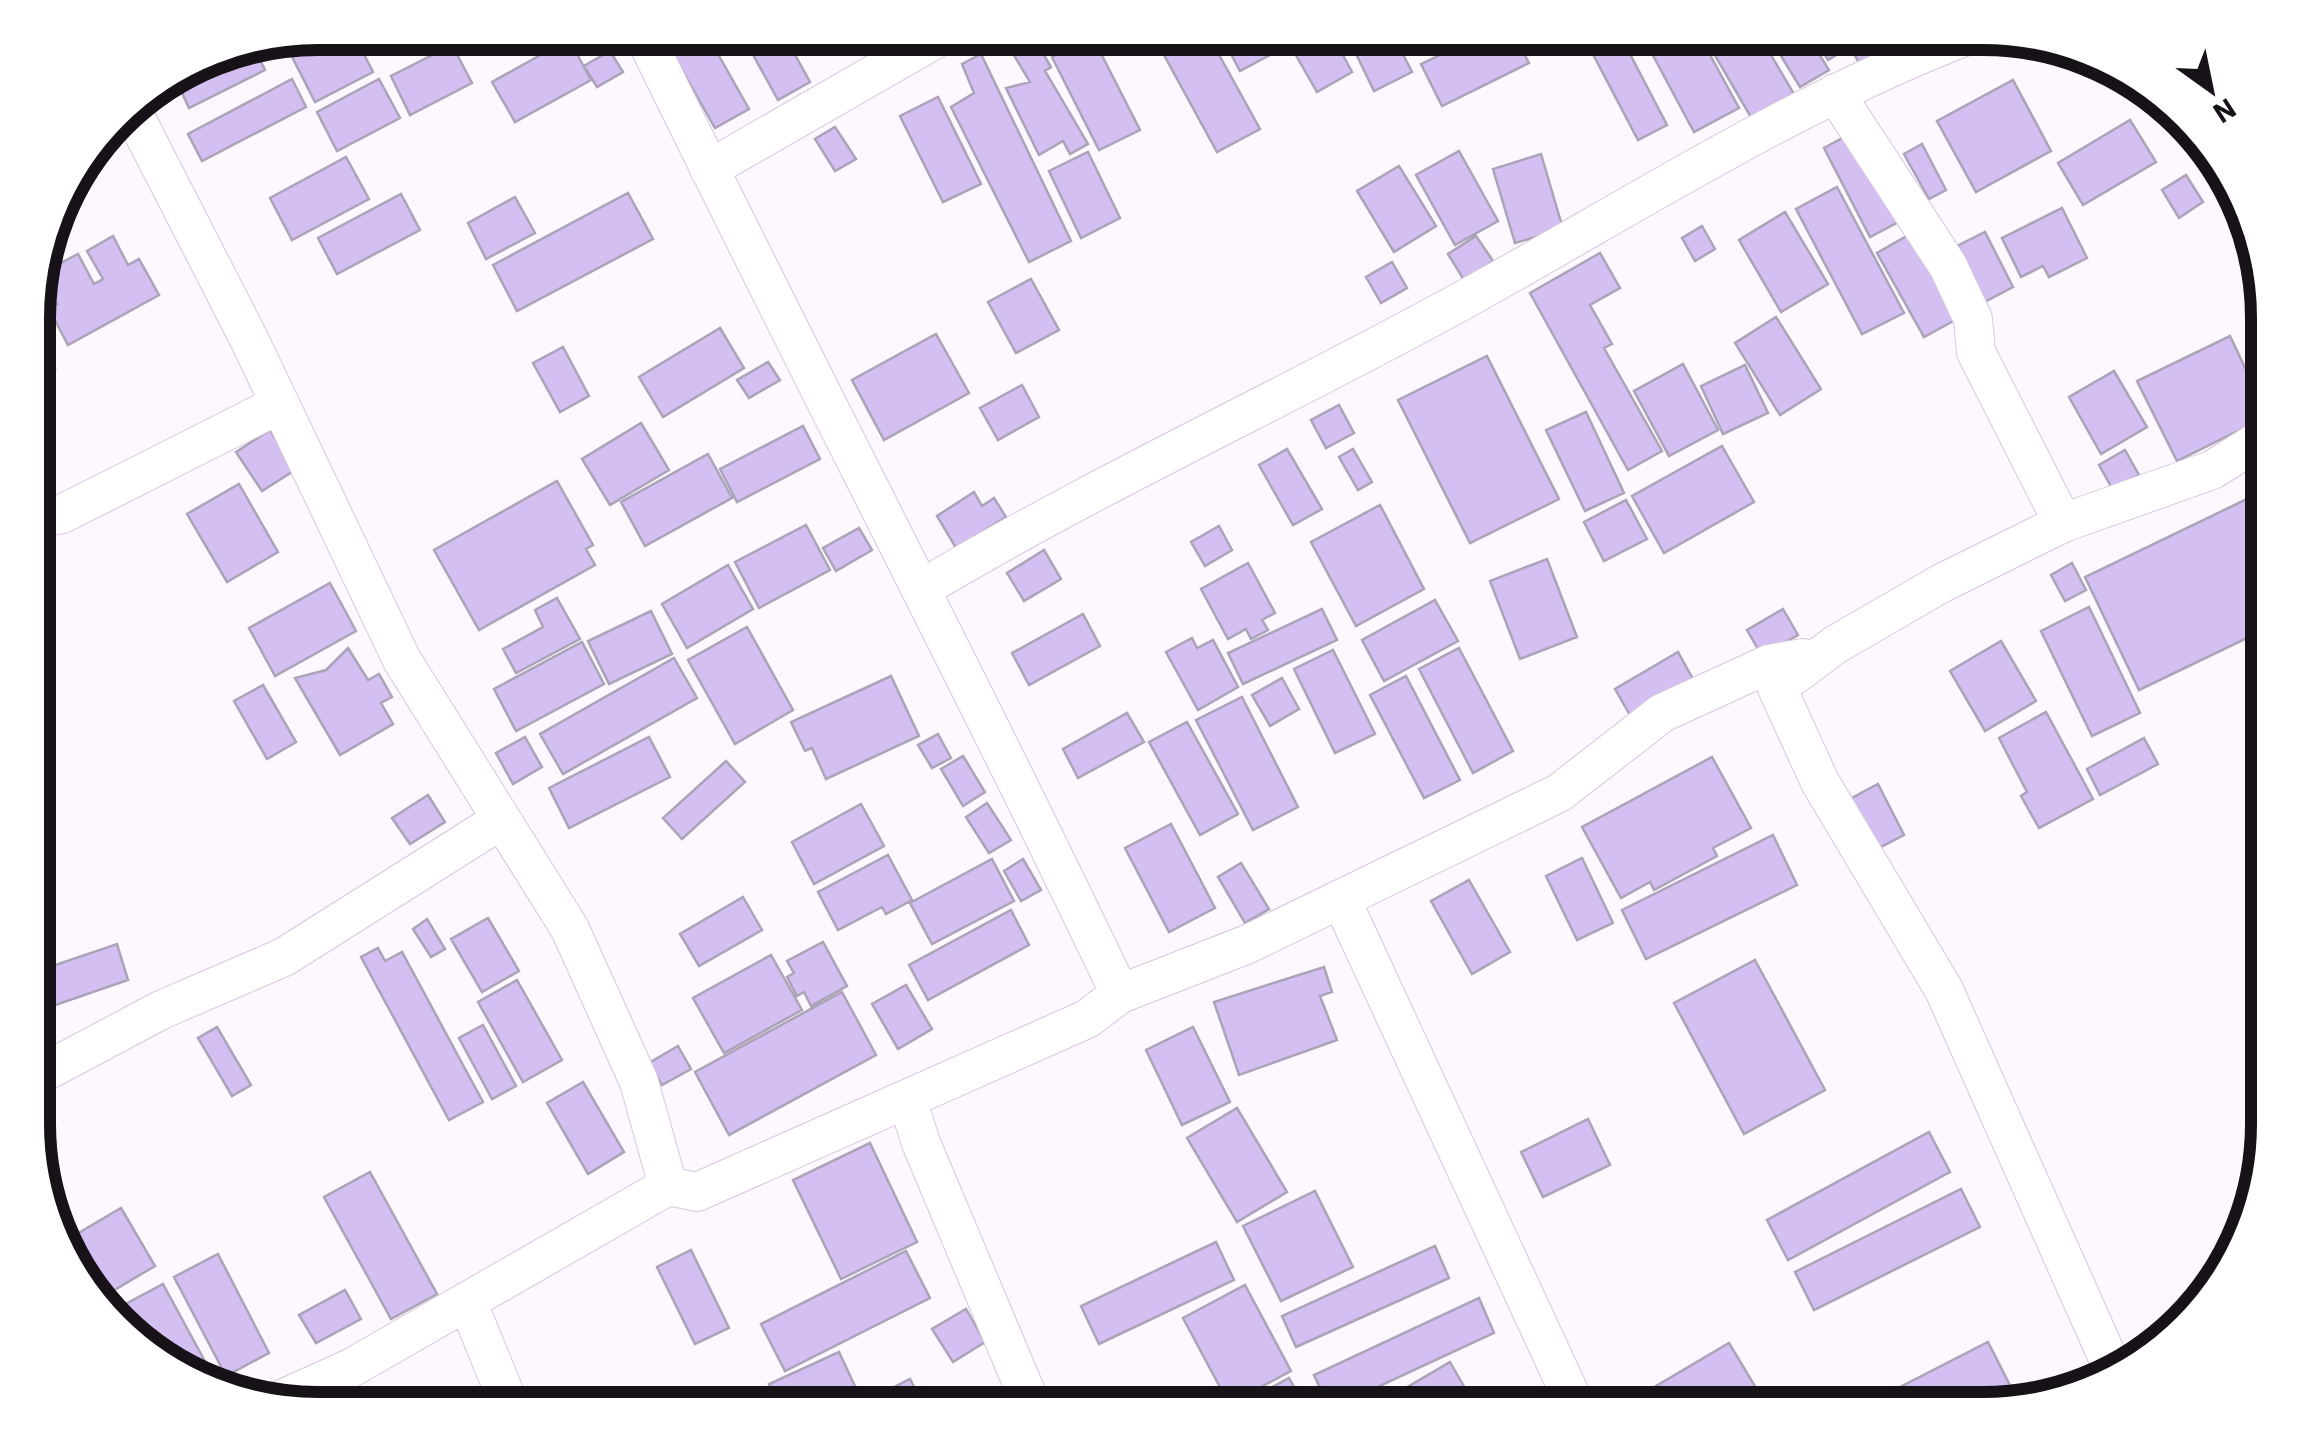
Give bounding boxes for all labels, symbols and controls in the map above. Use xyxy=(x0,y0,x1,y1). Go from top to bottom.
north arrow xyxy=(2161,40,2261,140)
text: N xyxy=(2206,90,2243,132)

